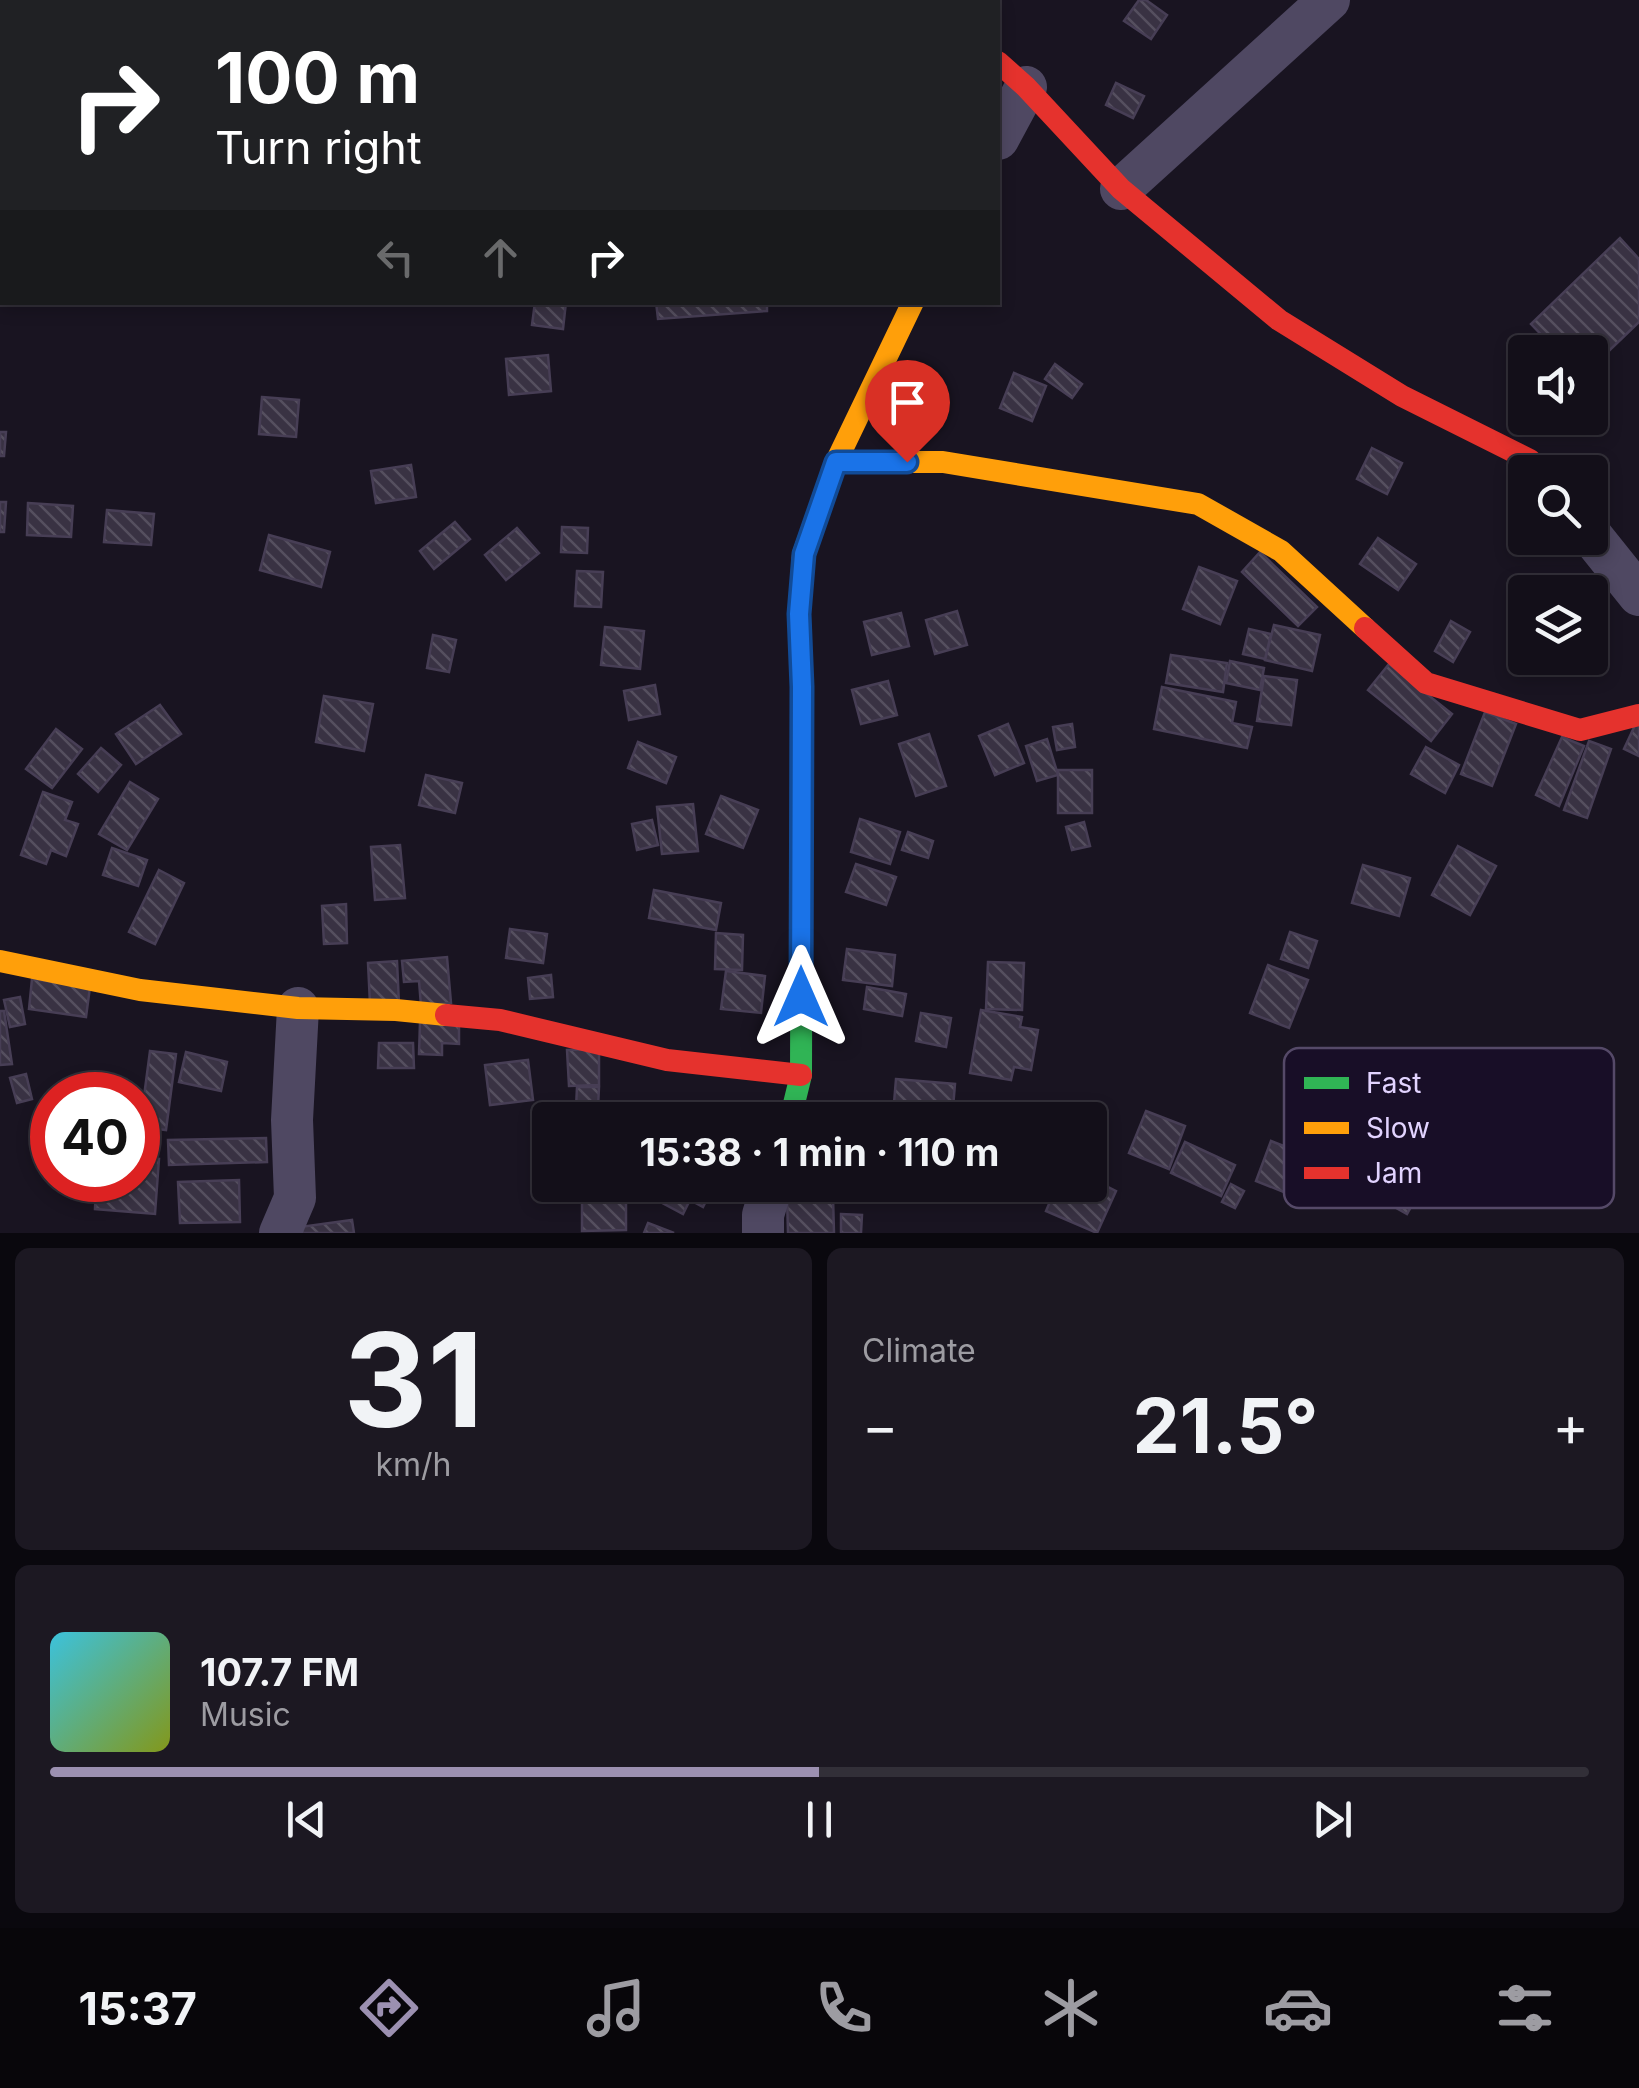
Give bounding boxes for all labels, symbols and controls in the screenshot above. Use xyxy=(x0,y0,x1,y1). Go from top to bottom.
text: 100 m xyxy=(215,35,420,120)
icon: right xyxy=(50,40,180,170)
text: Turn right xyxy=(215,120,422,175)
icon: left xyxy=(368,230,423,285)
icon: ahead xyxy=(473,230,528,285)
icon: right xyxy=(578,230,633,285)
map controls xyxy=(1508,335,1608,675)
button: sound xyxy=(1508,335,1608,435)
pin xyxy=(865,360,950,463)
icon: arrive xyxy=(880,375,935,430)
button: search xyxy=(1508,455,1608,555)
button: layers xyxy=(1508,575,1608,675)
position arrow xyxy=(749,945,853,1049)
legend xyxy=(1284,1048,1614,1208)
text: Fast xyxy=(1366,1066,1422,1100)
speed limit sign: 40 xyxy=(30,1072,160,1202)
text: Slow xyxy=(1366,1111,1430,1145)
text: 15:38 · 1 min · 110 m xyxy=(639,1129,1000,1175)
text: Jam xyxy=(1366,1156,1422,1190)
text: 31 xyxy=(344,1301,483,1458)
text: Climate xyxy=(862,1331,976,1370)
text: 21.5° xyxy=(1132,1380,1319,1471)
text: − xyxy=(862,1393,898,1459)
text: + xyxy=(1553,1393,1589,1459)
text: km/h xyxy=(375,1445,452,1484)
text: 107.7 FM xyxy=(200,1649,359,1695)
text: Music xyxy=(200,1695,291,1734)
icon: previous xyxy=(279,1792,334,1847)
icon: pause xyxy=(792,1792,847,1847)
icon: next xyxy=(1305,1792,1360,1847)
icon: directions xyxy=(354,1973,424,2043)
icon: music xyxy=(581,1973,651,2043)
icon: phone xyxy=(809,1973,879,2043)
icon: climate xyxy=(1036,1973,1106,2043)
icon: car xyxy=(1263,1973,1333,2043)
icon: filters xyxy=(1490,1973,1560,2043)
text: 15:37 xyxy=(79,1981,197,2036)

